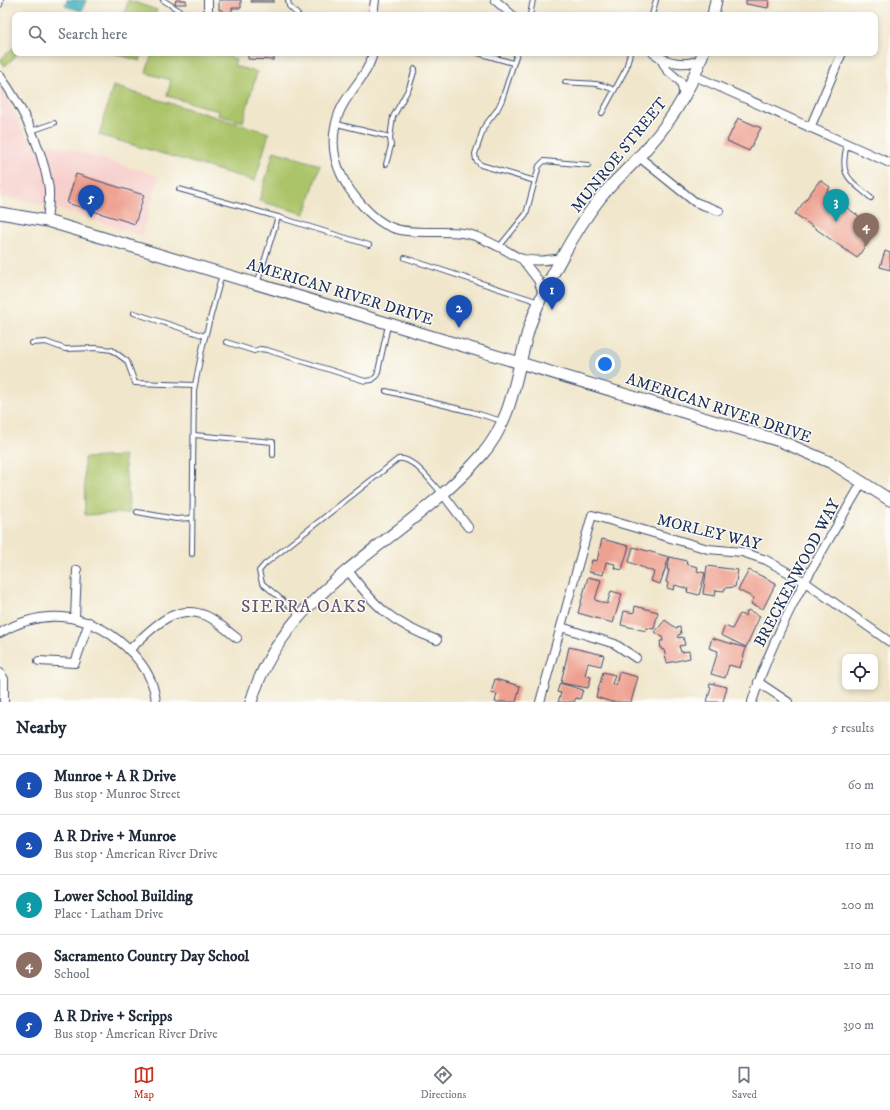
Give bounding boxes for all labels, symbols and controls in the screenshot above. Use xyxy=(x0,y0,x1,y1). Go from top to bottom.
search box xyxy=(12,12,878,56)
icon: search xyxy=(26,23,48,45)
text: Search here xyxy=(58,25,127,44)
street label: MUNROE STREET xyxy=(566,93,672,217)
pin: 5 xyxy=(78,185,104,218)
pin: 3 xyxy=(823,189,849,222)
pin: 4 xyxy=(853,213,879,246)
street label: AMERICAN RIVER DRIVE xyxy=(244,254,436,330)
pin: 1 xyxy=(539,277,565,310)
pin: 2 xyxy=(446,295,472,328)
your location xyxy=(595,354,615,374)
street label: AMERICAN RIVER DRIVE xyxy=(624,369,814,447)
street label: BRECKENWOOD WAY xyxy=(749,495,845,650)
street label: MORLEY WAY xyxy=(655,509,764,555)
district label: SIERRA OAKS xyxy=(241,596,367,618)
map controls xyxy=(842,654,878,690)
button: locate xyxy=(842,654,878,690)
text: Nearby xyxy=(16,717,66,739)
text: 5 results xyxy=(832,720,874,736)
text: Munroe + A R Drive xyxy=(54,767,176,786)
text: 1 xyxy=(27,777,31,793)
text: 60 m xyxy=(848,777,874,793)
text: Bus stop · Munroe Street xyxy=(54,786,181,802)
text: A R Drive + Munroe xyxy=(54,827,176,846)
text: 2 xyxy=(26,837,32,853)
text: 110 m xyxy=(845,837,874,853)
text: Bus stop · American River Drive xyxy=(54,846,218,862)
text: Lower School Building xyxy=(54,887,193,906)
text: 3 xyxy=(27,897,31,913)
text: 200 m xyxy=(841,897,874,913)
text: Place · Latham Drive xyxy=(54,906,164,922)
text: Sacramento Country Day School xyxy=(54,947,249,966)
text: 4 xyxy=(25,957,33,973)
text: 210 m xyxy=(843,957,874,973)
text: School xyxy=(54,966,90,982)
text: A R Drive + Scripps xyxy=(54,1007,172,1026)
text: 5 xyxy=(26,1017,32,1033)
text: 390 m xyxy=(843,1017,874,1033)
text: Bus stop · American River Drive xyxy=(54,1026,218,1042)
tab: Map xyxy=(133,1064,155,1102)
tab: Directions xyxy=(421,1064,466,1102)
tab: Saved xyxy=(732,1064,757,1102)

